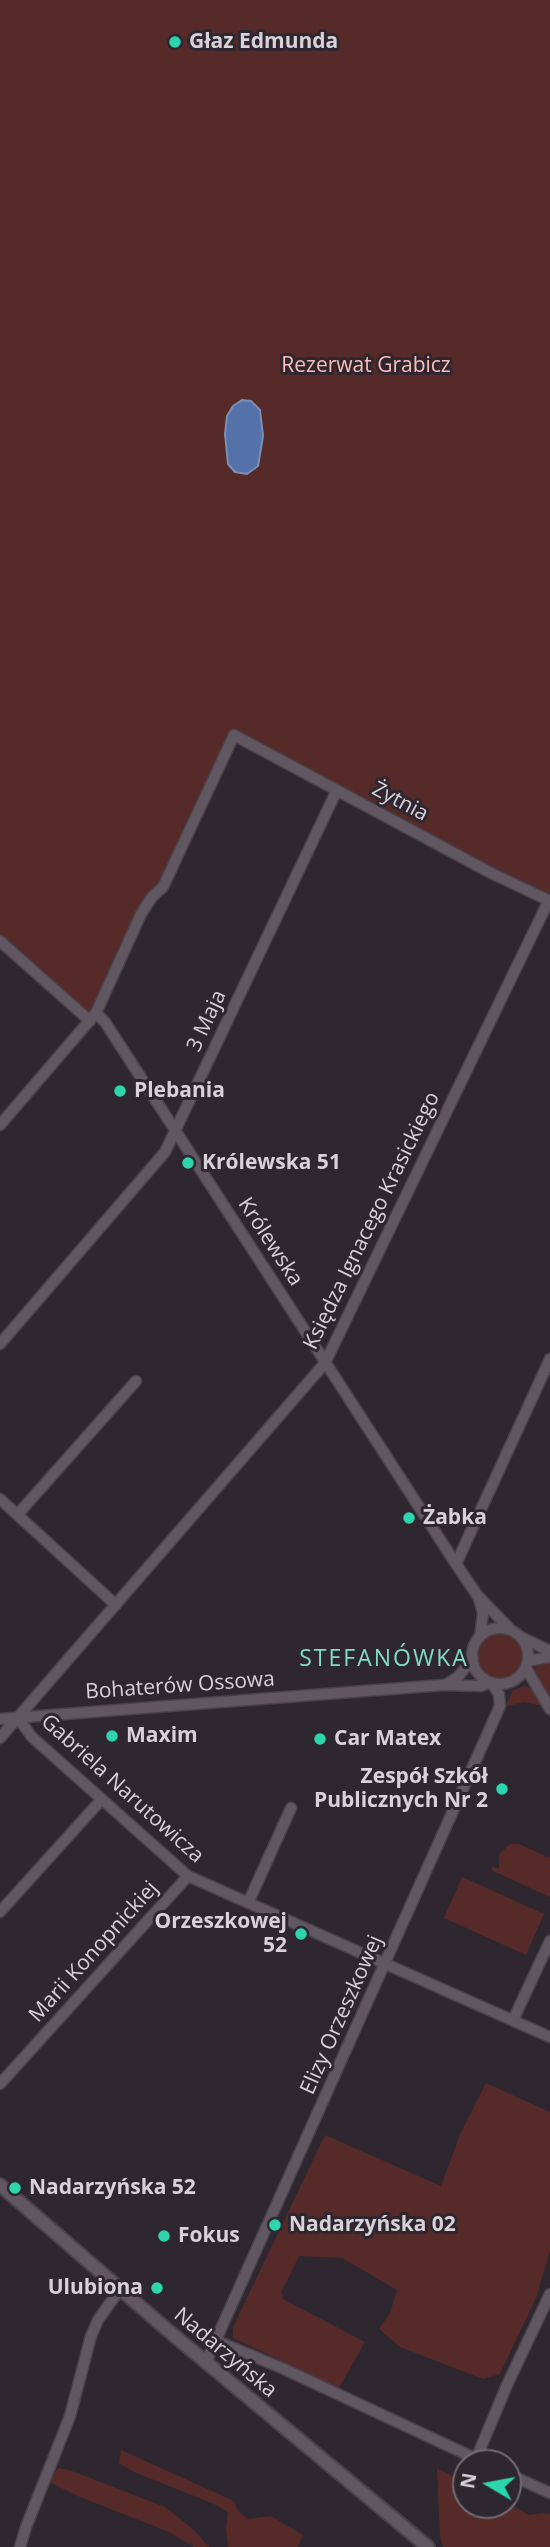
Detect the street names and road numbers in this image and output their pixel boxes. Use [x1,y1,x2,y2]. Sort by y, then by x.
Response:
street label: Żytnia [368,777,432,827]
street label: 3 Maja [182,986,232,1056]
street label: Księdza Ignacego Krasickiego [299,1088,445,1354]
street label: Królewska [232,1193,308,1291]
street label: Bohaterów Ossowa [84,1667,276,1705]
street label: Gabriela Narutowicza [36,1709,208,1869]
street label: Marii Konopnickiej [24,1876,164,2028]
street label: Elizy Orzeszkowej [296,1932,388,2098]
street label: Nadarzyńska [168,2303,282,2403]

